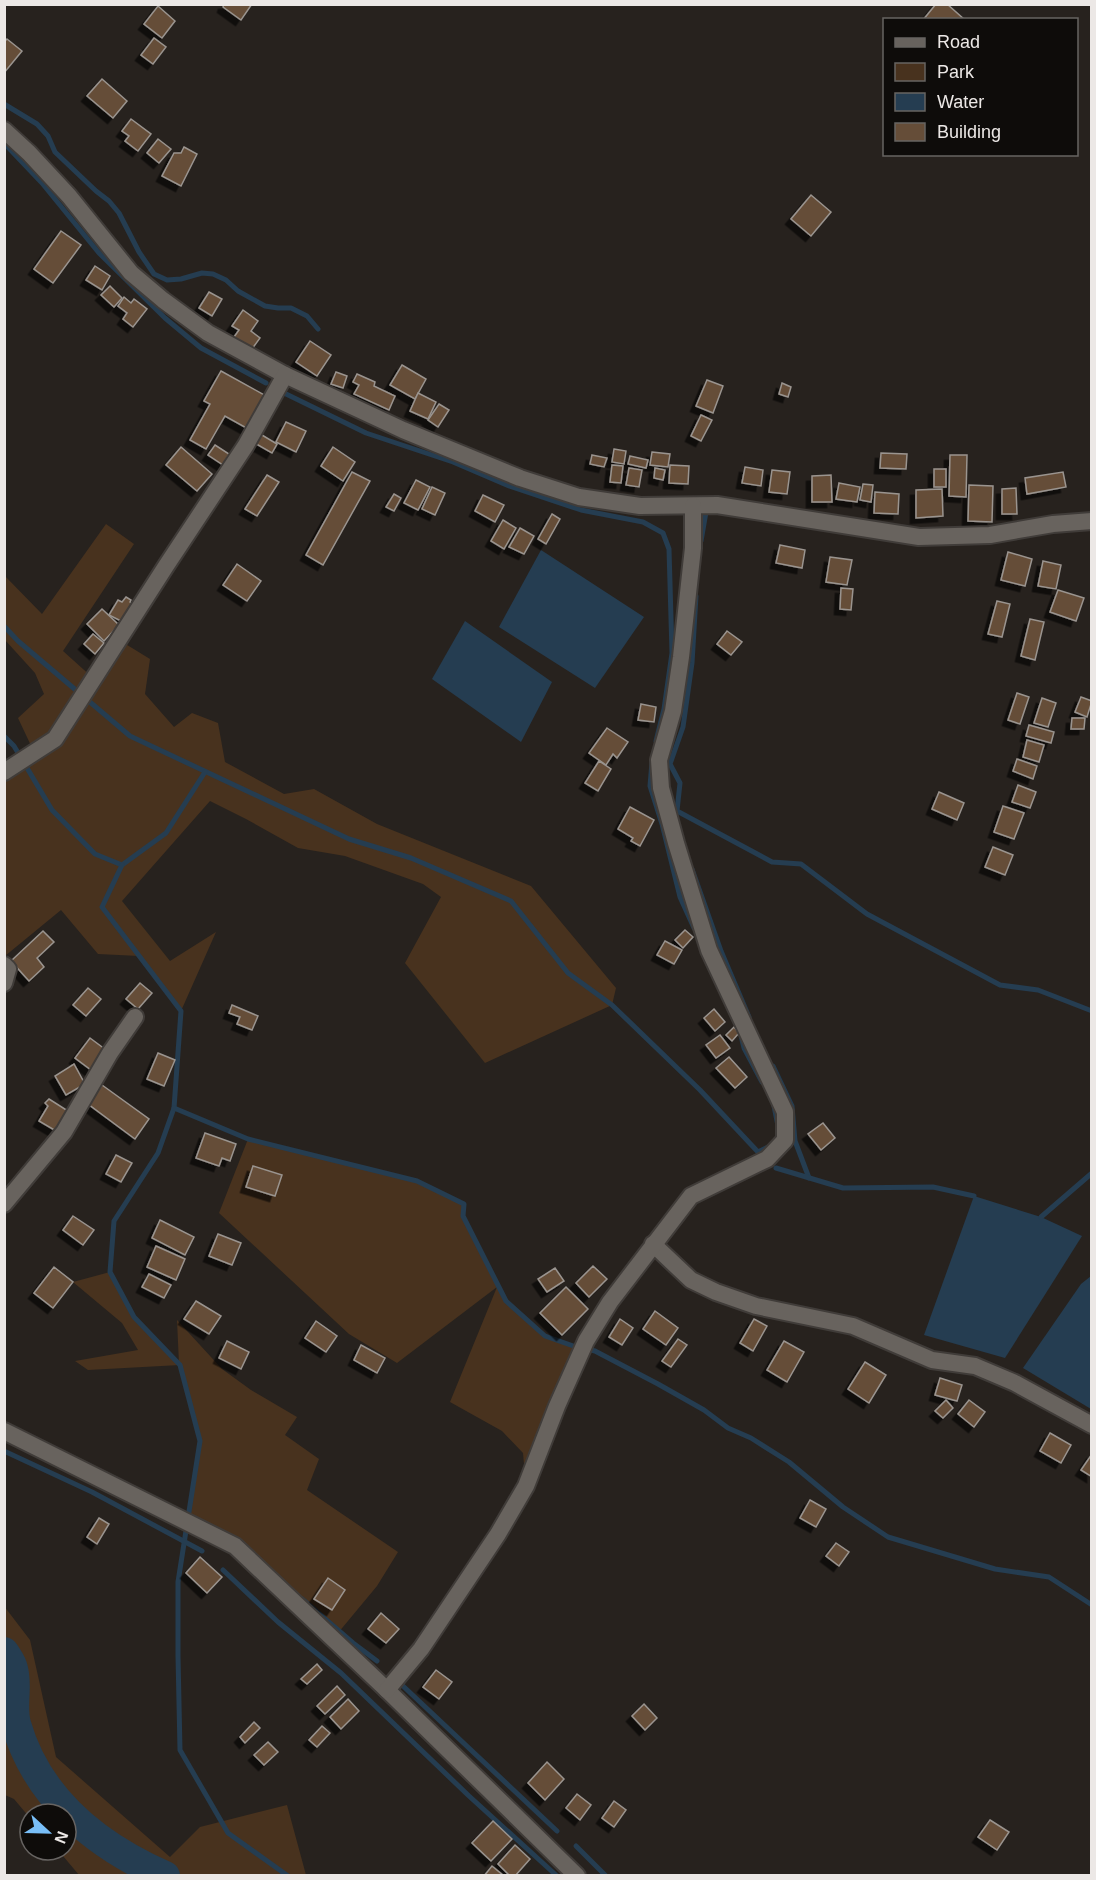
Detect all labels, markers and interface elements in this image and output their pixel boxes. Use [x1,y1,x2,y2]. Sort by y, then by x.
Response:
legend [883,18,1078,156]
text: Road [937,32,980,52]
text: Park [937,62,975,82]
text: Water [937,92,984,112]
text: Building [937,122,1001,142]
north arrow [18,1802,78,1862]
text: N [51,1829,71,1846]

